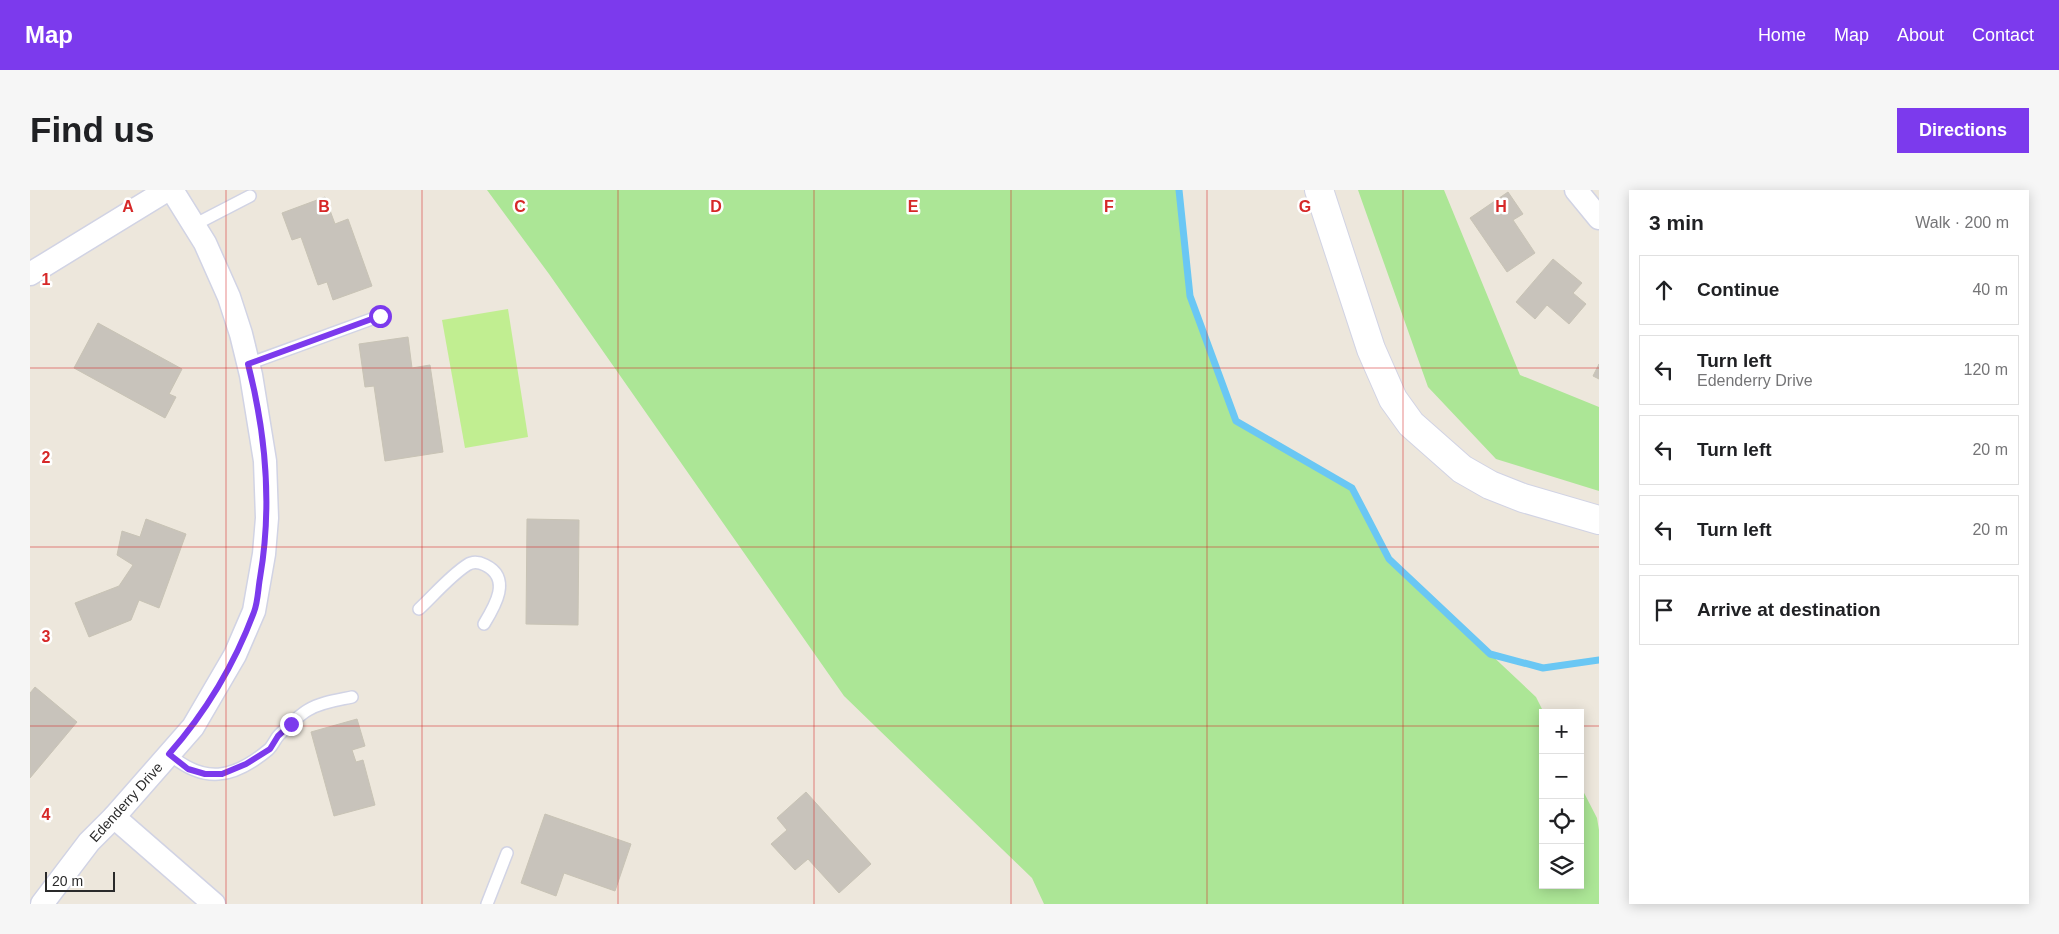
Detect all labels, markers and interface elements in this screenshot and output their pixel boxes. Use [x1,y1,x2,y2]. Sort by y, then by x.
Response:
text: Map [25,21,73,48]
text: Home [1758,25,1806,45]
text: Map [1834,25,1869,45]
text: About [1897,25,1944,45]
text: Contact [1972,25,2034,45]
button: Directions [1897,108,2029,153]
text: Find us [30,110,154,149]
text: A [122,198,134,215]
text: B [318,198,330,215]
text: C [514,198,526,215]
text: D [710,198,722,215]
text: E [908,198,919,215]
text: F [1104,198,1114,215]
text: G [1299,198,1311,215]
text: H [1495,198,1507,215]
text: 3 min [1649,211,1704,234]
text: Walk · 200 m [1915,214,2009,231]
text: 1 [42,271,51,288]
icon: ahead [1650,276,1678,304]
text: Continue [1697,279,1779,300]
text: 40 m [1972,281,2008,298]
route start [369,305,392,328]
text: Turn left [1697,350,1772,371]
icon: left [1650,356,1678,384]
text: 120 m [1964,361,2008,378]
text: Edenderry Drive [1697,372,1813,389]
icon: left [1650,436,1678,464]
text: Turn left [1697,439,1772,460]
text: 20 m [1972,441,2008,458]
text: 2 [42,449,51,466]
icon: left [1650,516,1678,544]
text: Turn left [1697,519,1772,540]
text: 20 m [1972,521,2008,538]
icon: arrive [1650,596,1678,624]
text: Arrive at destination [1697,599,1881,620]
text: 3 [42,628,51,645]
map controls [1539,709,1584,889]
button: + [1539,709,1584,754]
route end [280,713,303,736]
button: − [1539,754,1584,799]
street label: Edenderry Drive [86,759,166,845]
button: locate [1539,799,1584,844]
text: 4 [42,806,51,823]
button: layers [1539,844,1584,889]
scale bar [45,869,115,892]
text: 20 m [52,873,83,889]

